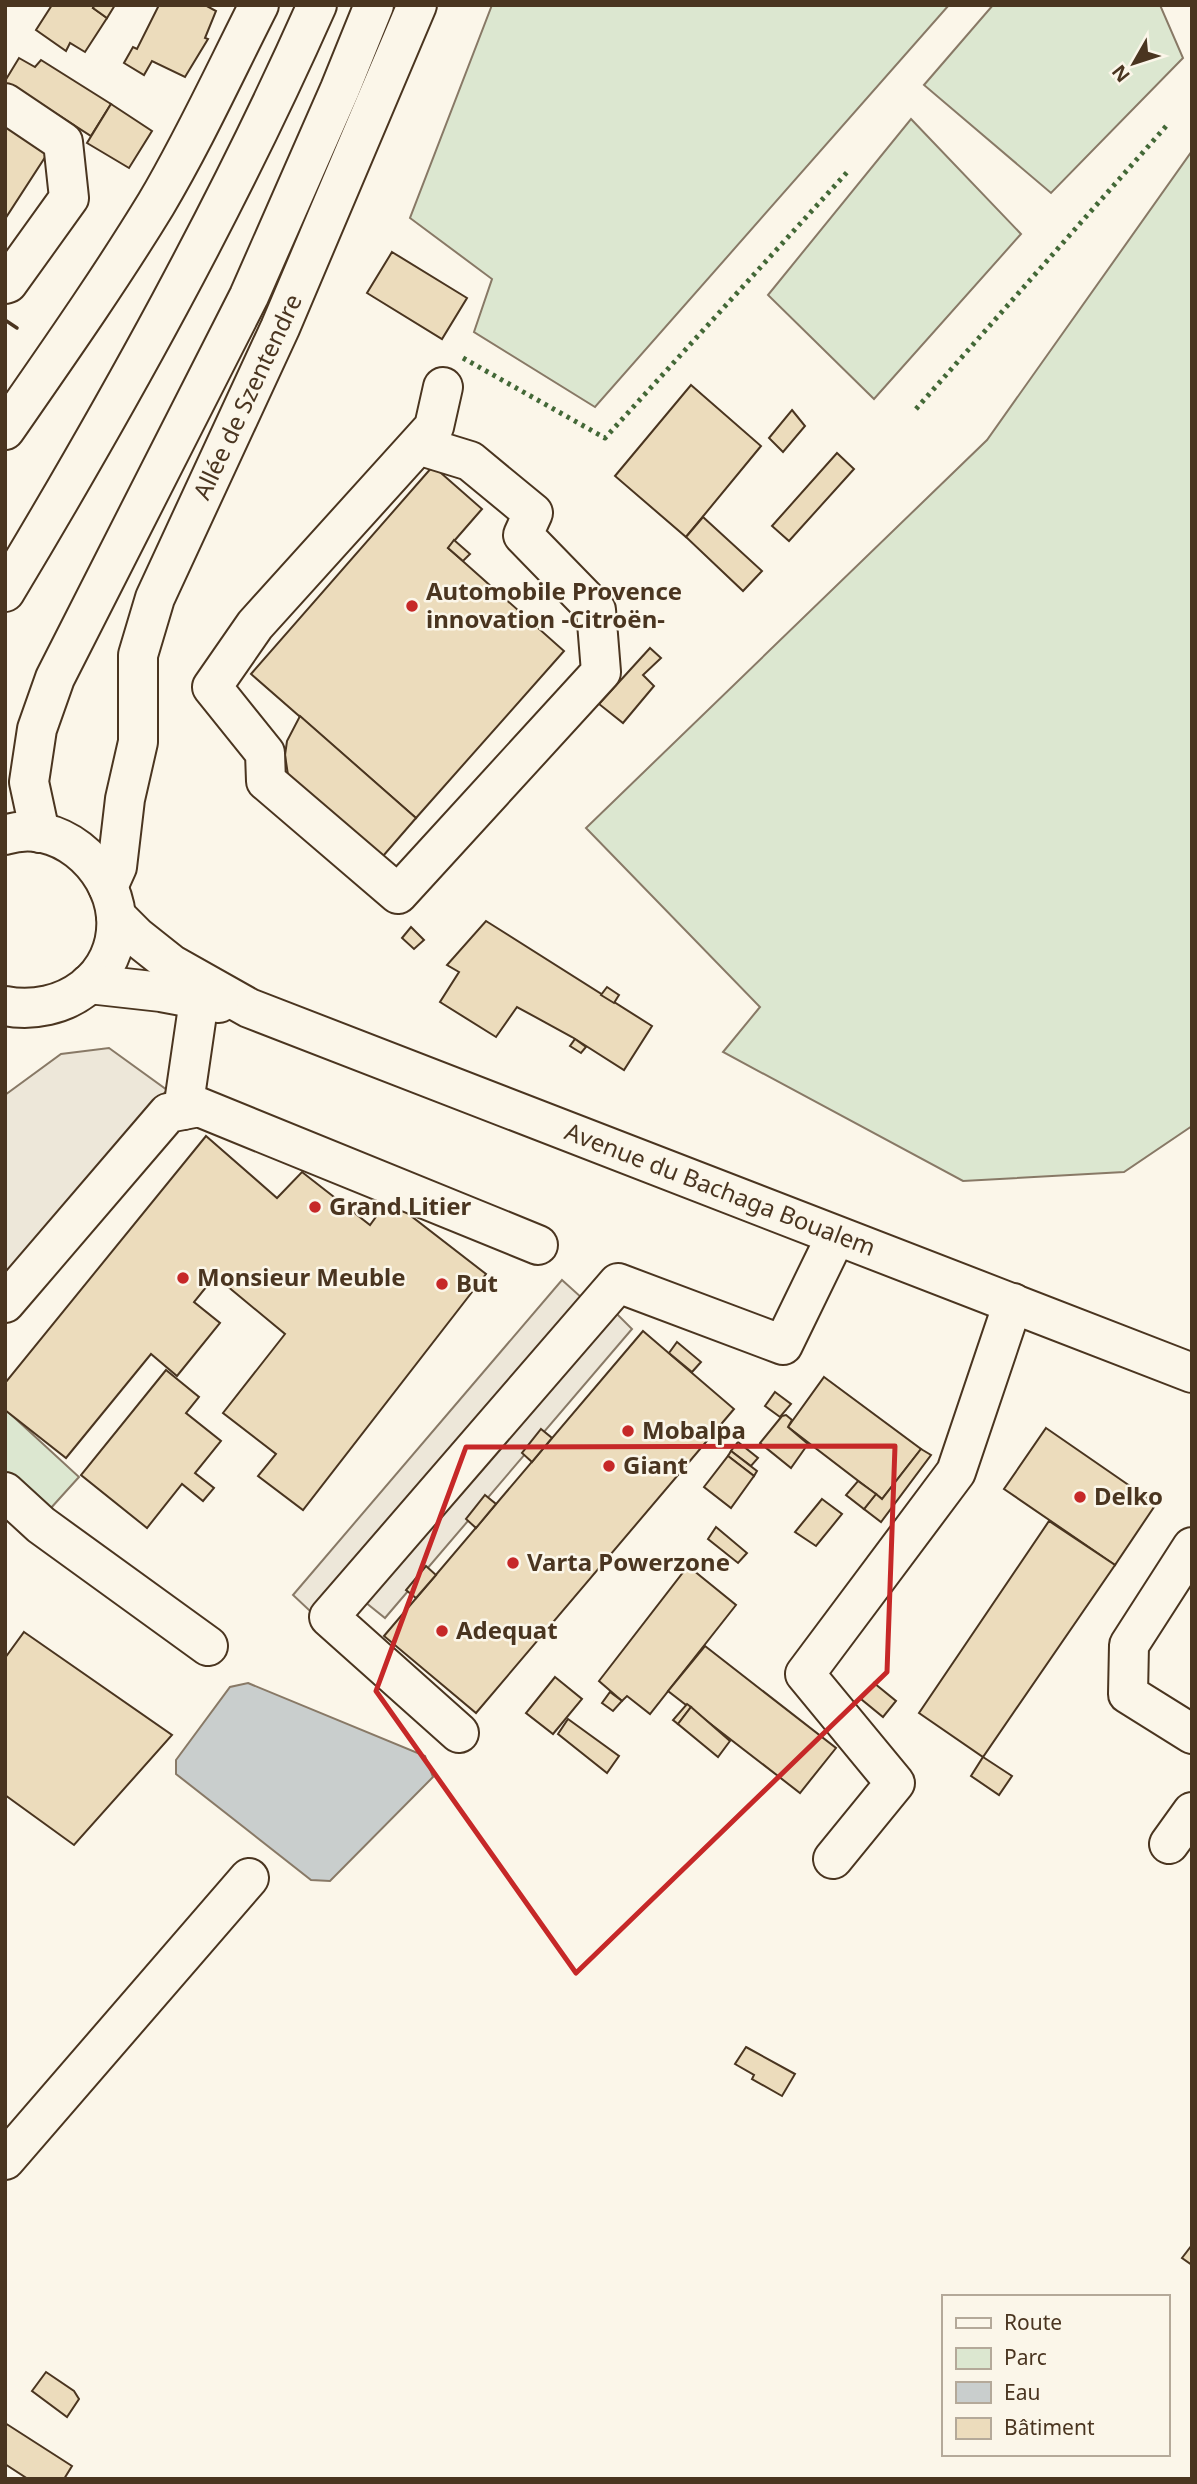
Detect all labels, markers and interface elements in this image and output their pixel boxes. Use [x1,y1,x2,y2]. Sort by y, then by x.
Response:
north arrow [1099,28,1169,98]
text: N [1106,60,1136,88]
street label: Allée de Szentendre [185,288,309,504]
place label: Automobile Provence innovation -Citroën- [426,574,682,635]
marker: Automobile Provence innovation -Citroën- [404,598,420,614]
street label: Avenue du Bachaga Boualem [560,1114,881,1263]
place label: Grand Litier [329,1189,472,1222]
marker: Grand Litier [307,1199,323,1215]
place label: Monsieur Meuble [197,1260,406,1293]
place label: But [456,1266,498,1299]
marker: Monsieur Meuble [175,1270,191,1286]
marker: But [434,1276,450,1292]
place label: Mobalpa [642,1413,746,1446]
marker: Mobalpa [620,1423,636,1439]
place label: Giant [623,1448,688,1481]
marker: Giant [601,1458,617,1474]
place label: Delko [1094,1479,1163,1512]
marker: Delko [1072,1489,1088,1505]
place label: Varta Powerzone [527,1545,730,1578]
marker: Varta Powerzone [505,1555,521,1571]
place label: Adequat [456,1613,558,1646]
marker: Adequat [434,1623,450,1639]
legend [942,2295,1169,2456]
text: Route [1004,2308,1062,2336]
text: Parc [1004,2343,1047,2371]
text: Eau [1004,2378,1040,2406]
text: Bâtiment [1004,2413,1095,2441]

